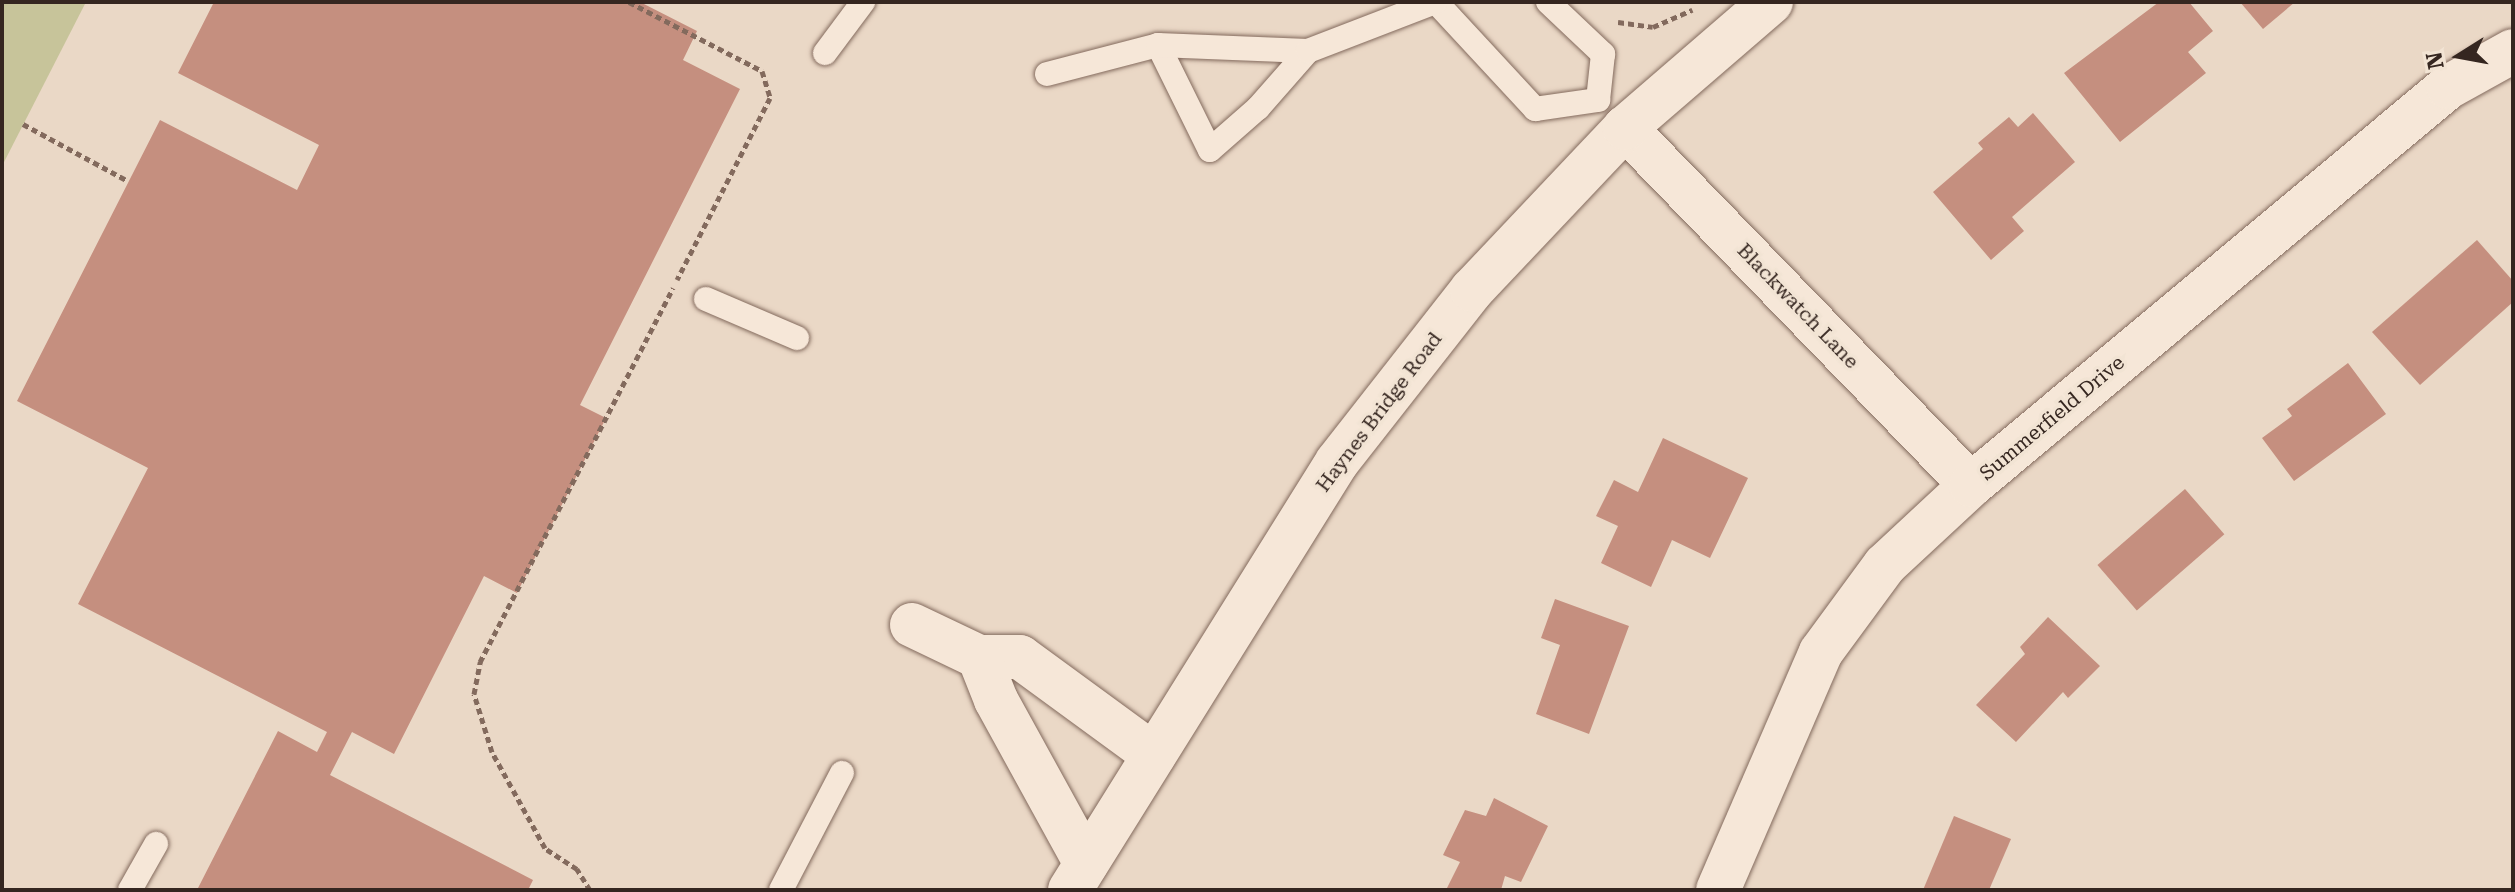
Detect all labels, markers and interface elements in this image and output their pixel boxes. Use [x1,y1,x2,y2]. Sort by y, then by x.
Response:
north arrow [2419,16,2499,96]
text: N [2421,50,2449,71]
street label: Blackwatch Lane [1732,239,1864,373]
street label: Haynes Bridge Road [1311,327,1447,497]
street label: Summerfield Drive [1975,351,2129,485]

